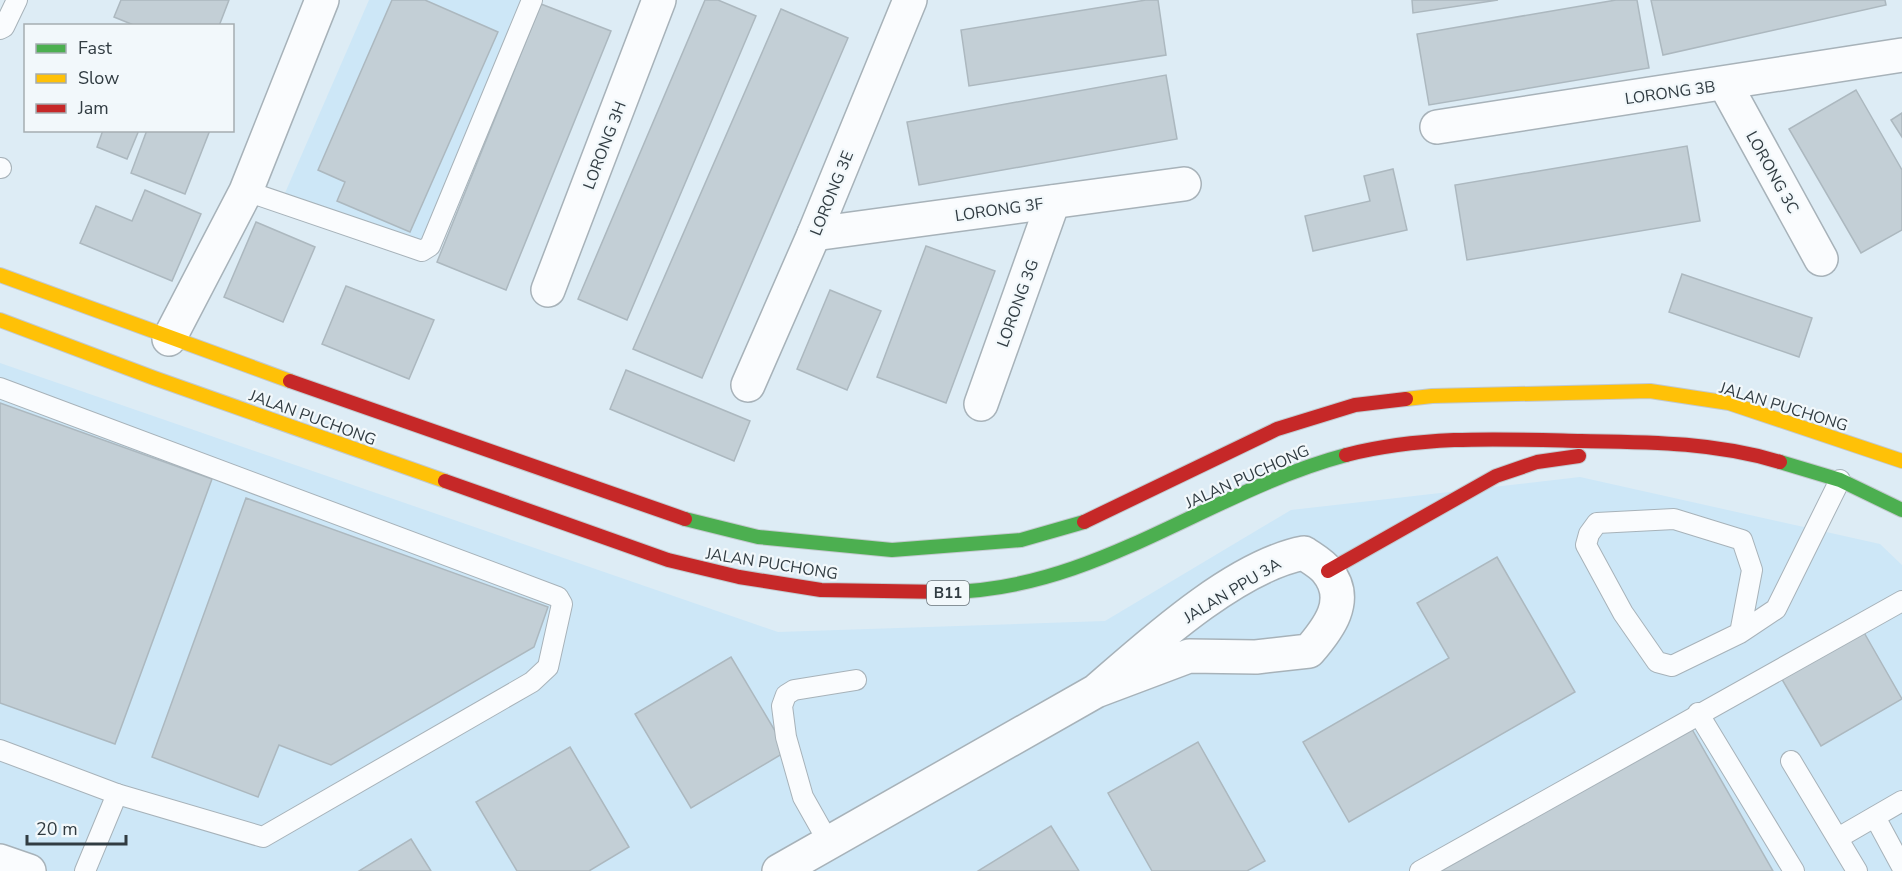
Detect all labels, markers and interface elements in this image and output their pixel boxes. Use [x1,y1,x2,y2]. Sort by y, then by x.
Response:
legend [24,24,234,132]
text: Fast [78,36,113,60]
text: Slow [78,66,119,90]
street label: LORONG 3B [1623,76,1717,110]
text: Jam [77,96,109,120]
street label: LORONG 3H [578,98,632,193]
street label: LORONG 3C [1740,127,1804,218]
street label: LORONG 3E [805,148,859,239]
street label: LORONG 3F [953,193,1045,227]
street label: LORONG 3G [992,256,1044,350]
street label: JALAN PUCHONG [1716,377,1851,437]
street label: JALAN PUCHONG [245,384,379,451]
street label: JALAN PUCHONG [1181,440,1313,514]
street label: JALAN PUCHONG [703,543,839,585]
street label: JALAN PPU 3A [1179,553,1286,629]
road number: B11 [927,581,969,605]
scale bar [27,808,126,846]
text: 20 m [36,817,78,841]

